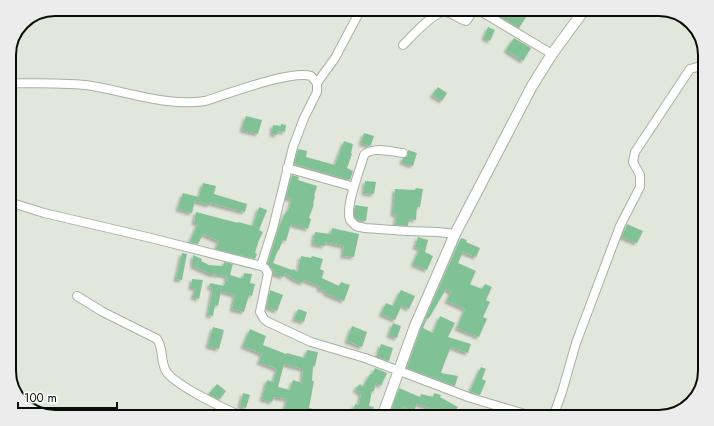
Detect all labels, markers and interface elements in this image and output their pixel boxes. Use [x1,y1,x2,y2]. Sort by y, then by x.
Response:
scale bar [18,384,117,410]
text: 100 m [24,389,57,407]

